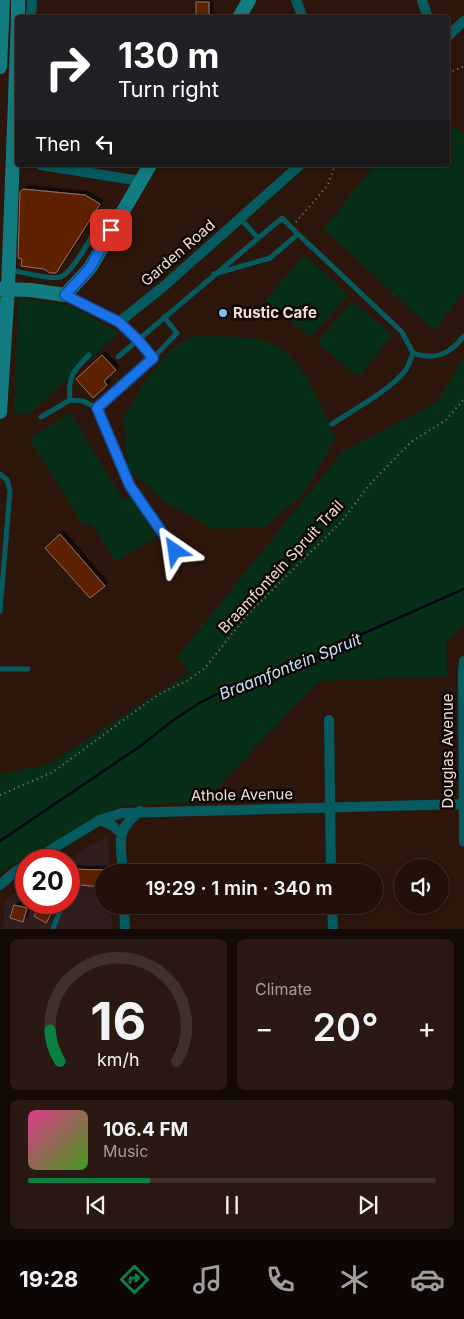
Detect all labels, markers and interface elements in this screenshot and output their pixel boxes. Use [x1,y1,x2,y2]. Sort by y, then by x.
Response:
text: 130 m [118,34,220,76]
icon: right [35,35,100,100]
text: Turn right [118,76,219,102]
icon: left [91,130,119,158]
text: Then [35,133,81,156]
pin [90,209,132,251]
street label: Garden Road [137,215,219,290]
icon: arrive [97,216,125,244]
place label: Rustic Cafe [233,303,317,322]
marker: Rustic Cafe [217,307,229,319]
street label: Braamfontein Spruit Trail [214,496,347,637]
position arrow [148,524,200,576]
water label: Braamfontein Spruit [216,628,365,704]
street label: Douglas Avenue [438,694,457,808]
street label: Athole Avenue [191,784,293,805]
speed limit sign: 20 [15,849,80,914]
map controls [394,859,449,914]
button: sound [394,859,449,914]
text: 19:29 · 1 min · 340 m [145,877,333,900]
text: Climate [255,979,312,999]
text: 16 [90,990,147,1053]
text: 20° [312,1004,379,1050]
text: − [255,1011,274,1045]
text: + [417,1011,436,1045]
text: km/h [97,1049,140,1070]
text: 106.4 FM [103,1118,188,1141]
text: Music [103,1141,148,1161]
icon: previous [82,1191,110,1219]
icon: pause [218,1191,246,1219]
icon: next [354,1191,382,1219]
icon: directions [117,1262,152,1297]
icon: music [190,1262,225,1297]
icon: phone [263,1262,298,1297]
icon: climate [337,1262,372,1297]
icon: car [410,1262,445,1297]
text: 19:28 [19,1266,78,1292]

